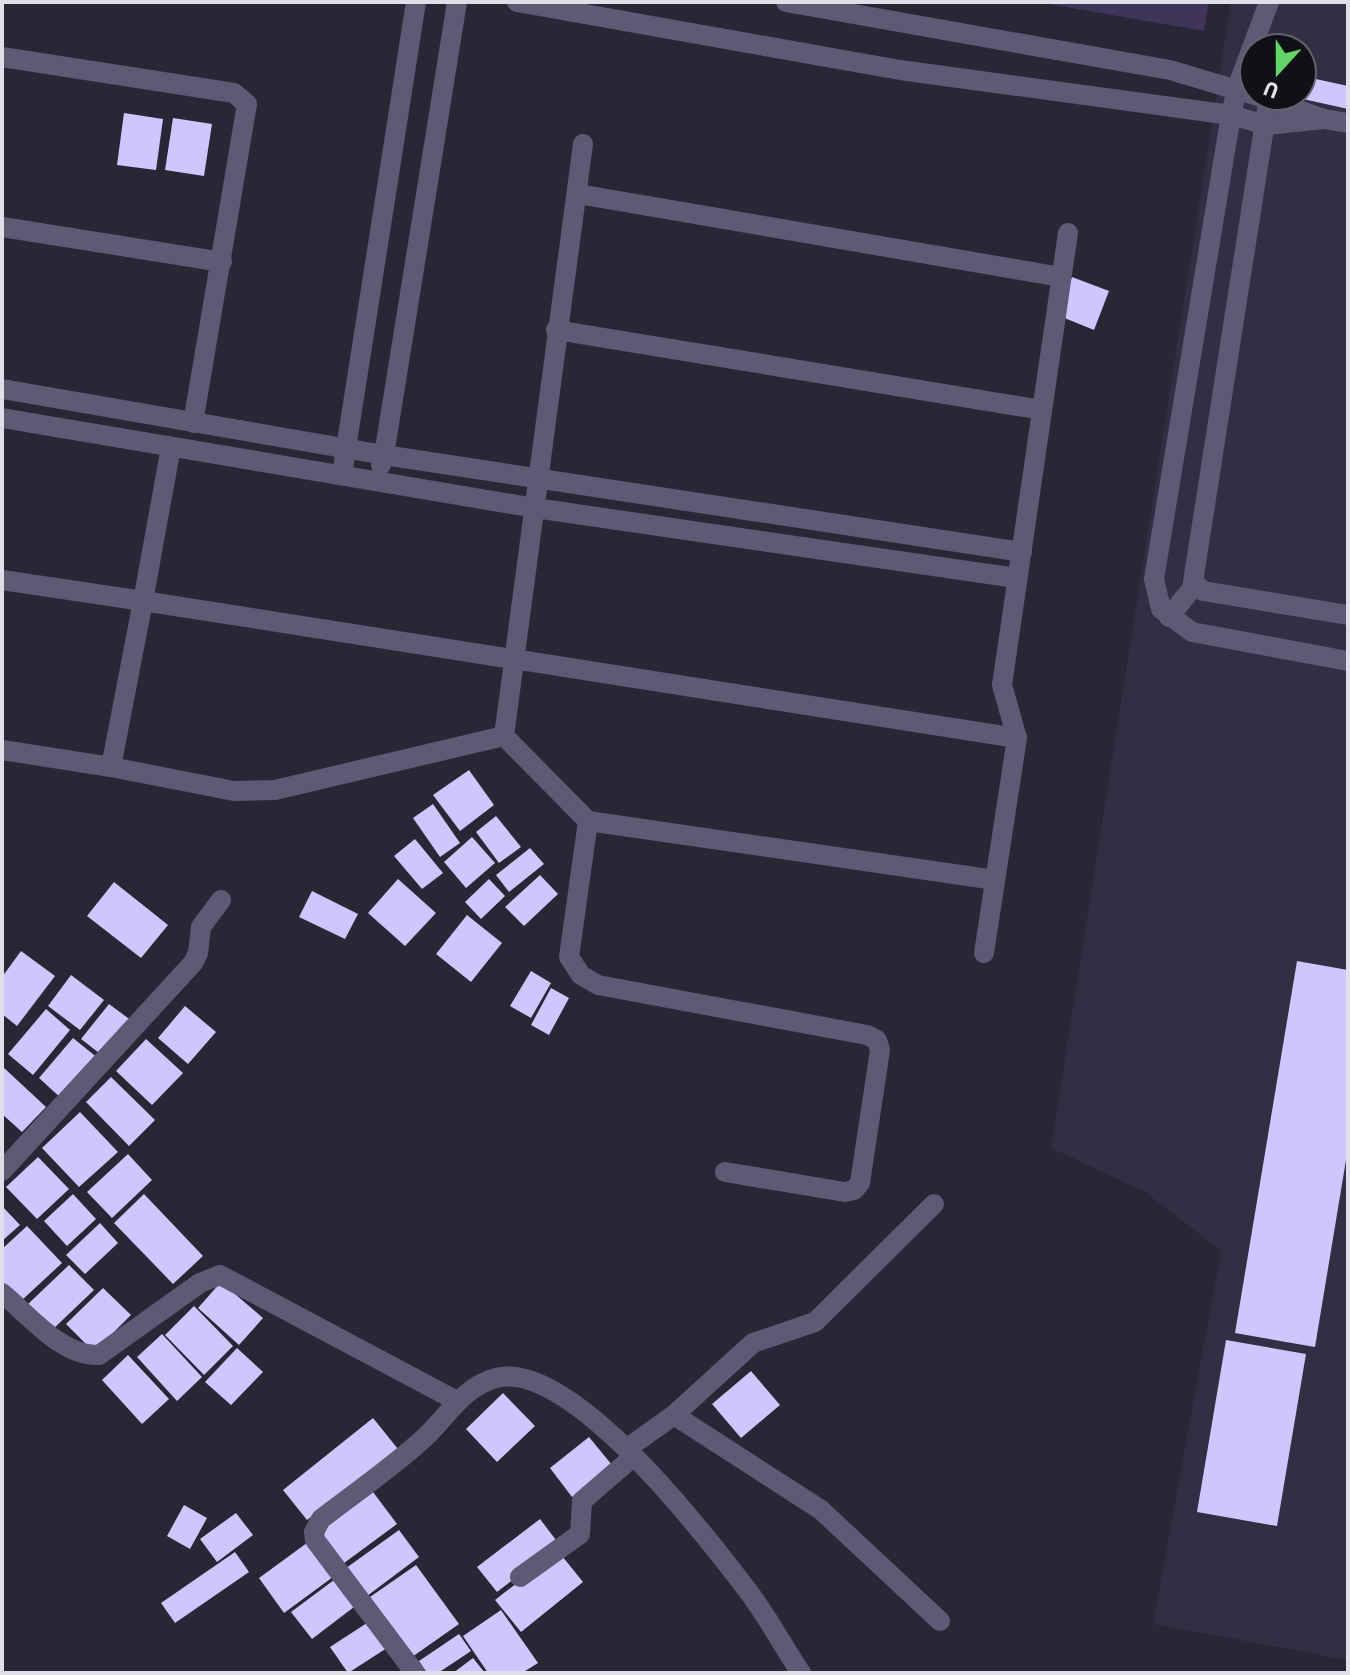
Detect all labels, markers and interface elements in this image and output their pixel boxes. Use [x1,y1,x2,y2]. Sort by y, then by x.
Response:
north arrow [1238,32,1318,112]
text: U [1259,72,1284,107]

